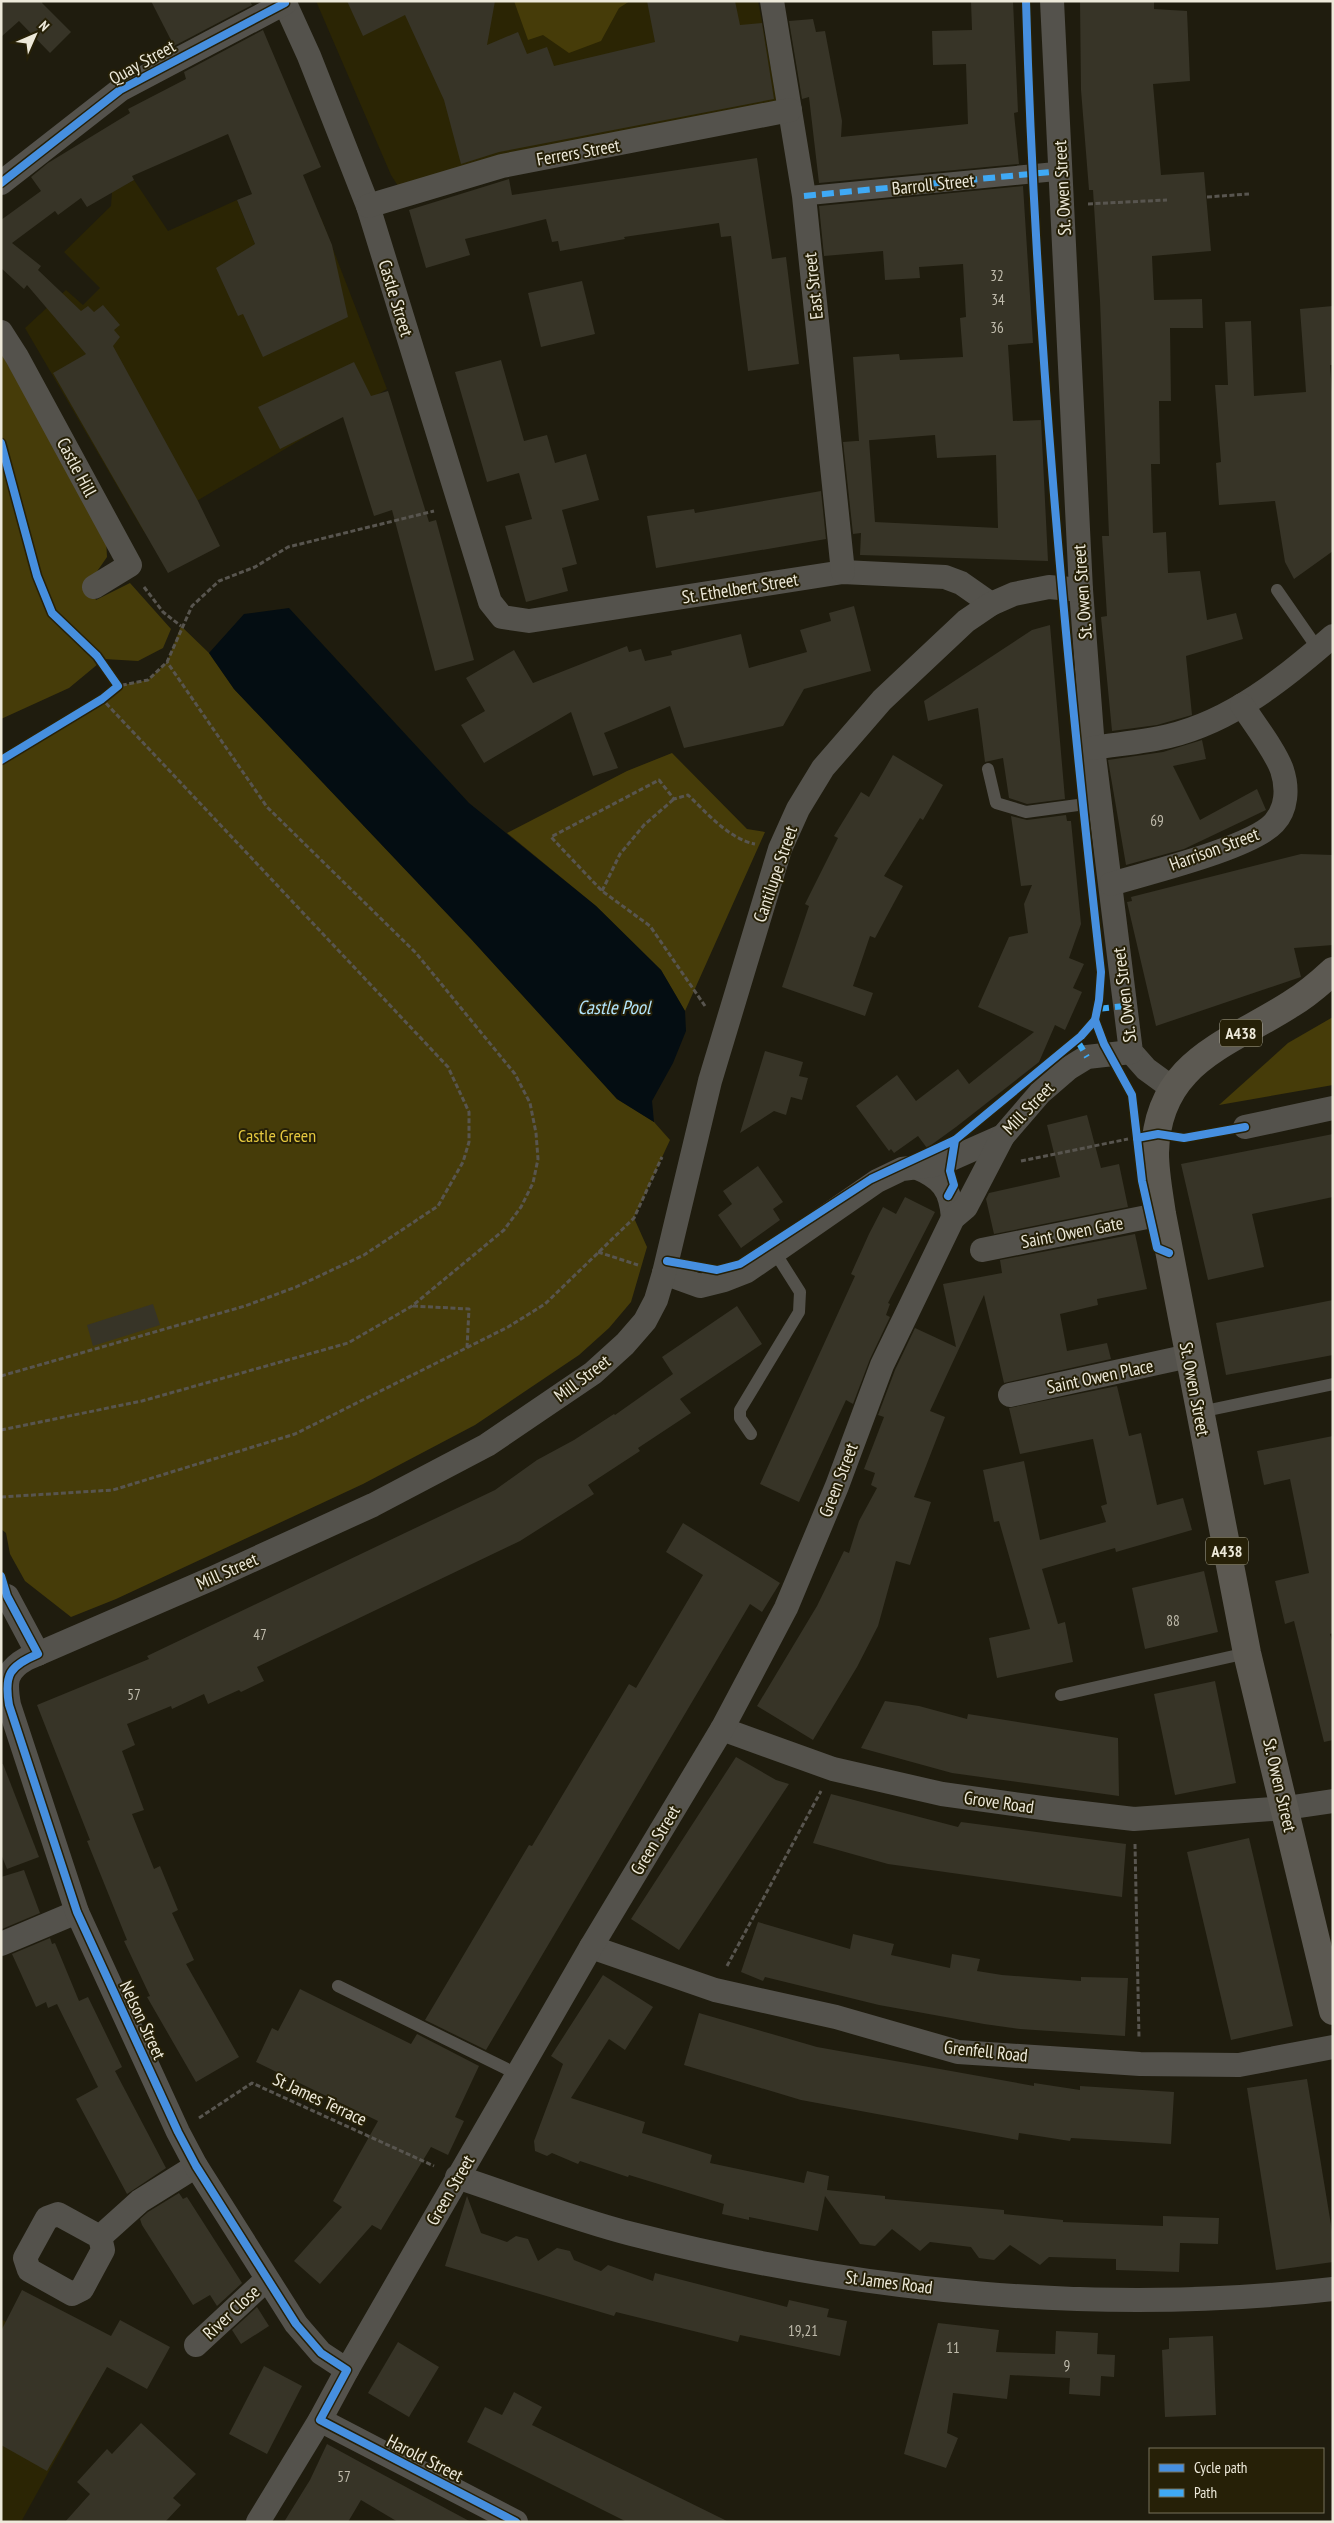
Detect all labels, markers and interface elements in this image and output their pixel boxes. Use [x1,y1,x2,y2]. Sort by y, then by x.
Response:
north arrow [10,10,60,60]
text: N [35,17,53,35]
street label: Quay Street [105,34,179,90]
street label: Ferrers Street [535,133,622,171]
street label: St. Owen Street [1048,140,1076,236]
street label: Barroll Street [891,168,975,200]
street label: East Street [798,251,828,321]
street label: Castle Street [373,257,419,339]
house number: 32 [990,266,1004,285]
house number: 34 [991,290,1005,309]
house number: 36 [990,318,1004,337]
street label: Castle Hill [52,434,102,501]
street label: St. Owen Street [1067,544,1097,640]
street label: St. Ethelbert Street [680,567,800,609]
house number: 69 [1150,811,1164,830]
street label: Harrison Street [1166,822,1262,876]
street label: Cantilupe Street [748,823,802,925]
street label: St. Owen Street [1107,946,1141,1044]
water label: Castle Pool [578,995,652,1019]
road number: A438 [1220,1020,1262,1046]
street label: Mill Street [997,1077,1059,1139]
park label: Castle Green [238,1124,316,1147]
street label: Saint Owen Gate [1019,1211,1125,1253]
street label: St. Owen Street [1175,1340,1215,1438]
street label: Mill Street [549,1349,615,1407]
street label: Saint Owen Place [1045,1354,1155,1398]
street label: Green Street [813,1440,863,1520]
road number: A438 [1206,1538,1248,1564]
street label: Mill Street [193,1547,261,1595]
house number: 88 [1166,1611,1180,1630]
house number: 47 [253,1625,267,1644]
house number: 57 [127,1685,141,1704]
street label: St. Owen Street [1258,1736,1302,1834]
street label: Grove Road [963,1786,1035,1818]
street label: Green Street [625,1801,685,1879]
street label: Nelson Street [115,1977,171,2063]
street label: Grenfell Road [943,2035,1029,2067]
street label: St James Terrace [269,2067,371,2131]
street label: Green Street [421,2151,479,2229]
street label: St James Road [844,2265,934,2299]
street label: River Close [198,2280,264,2344]
house number: 19,21 [788,2321,818,2340]
house number: 11 [946,2338,960,2357]
house number: 9 [1064,2356,1070,2375]
street label: Harold Street [383,2429,467,2487]
legend [1149,2448,1324,2513]
text: Cycle path [1194,2458,1247,2477]
house number: 57 [337,2467,351,2486]
text: Path [1194,2483,1217,2502]

